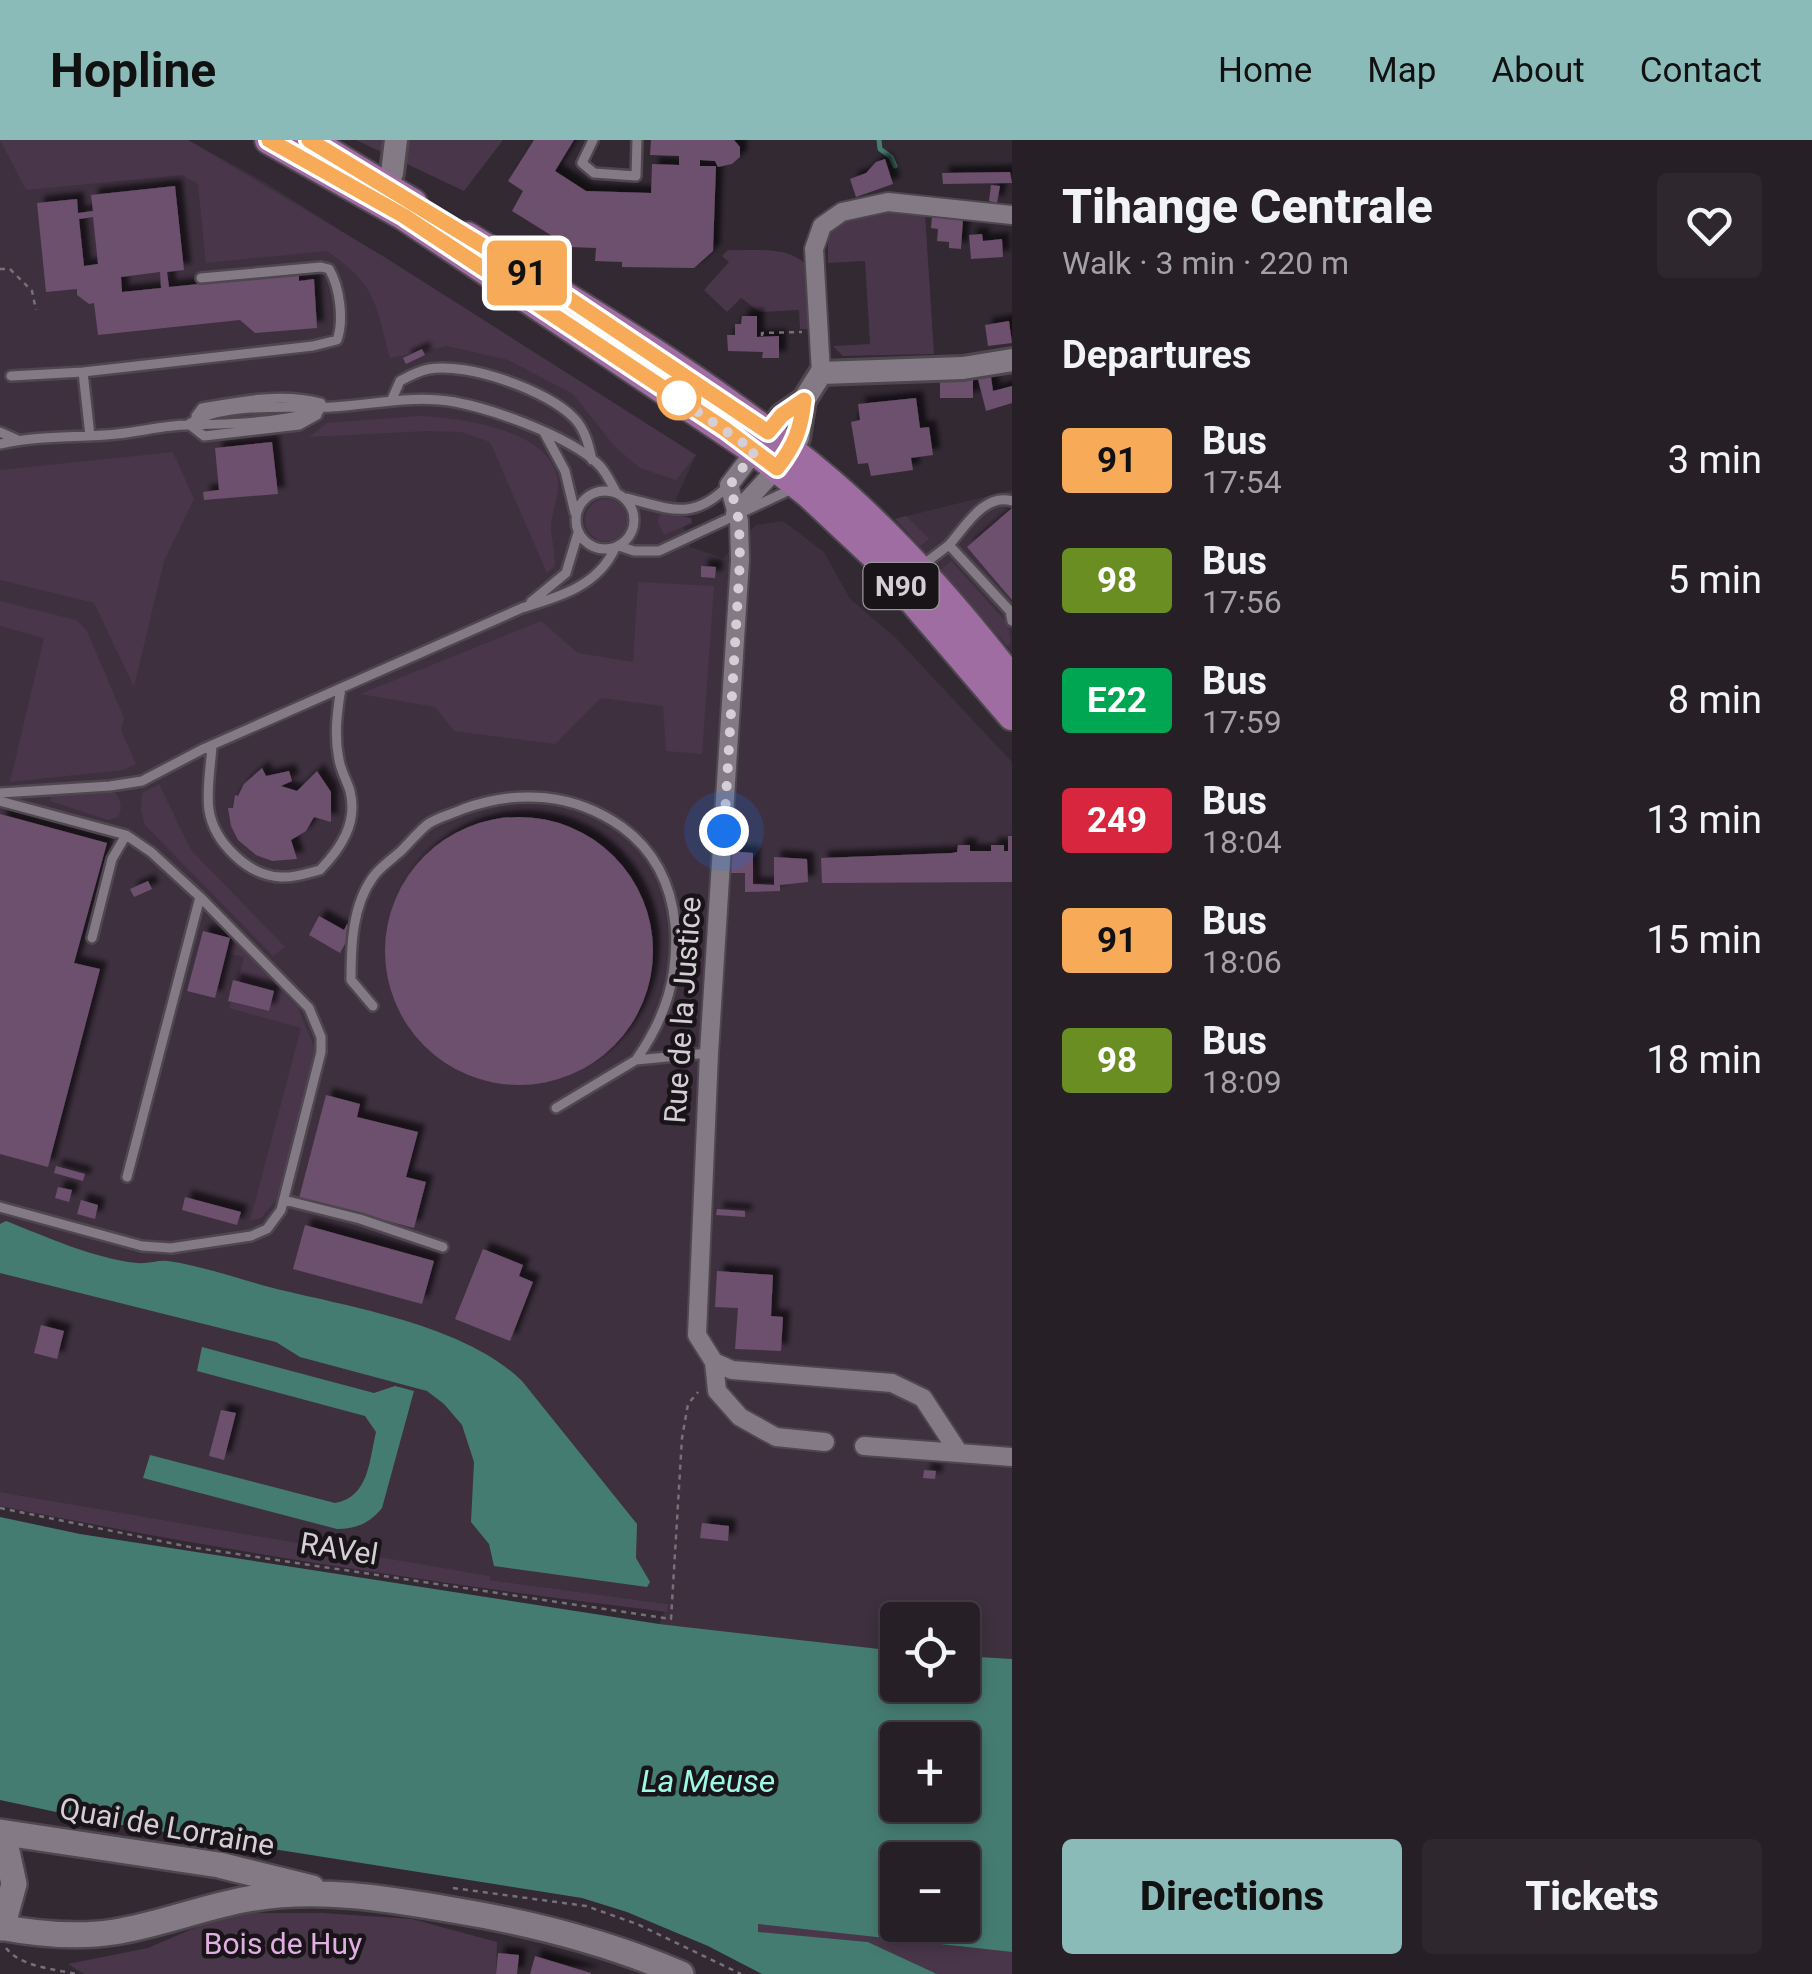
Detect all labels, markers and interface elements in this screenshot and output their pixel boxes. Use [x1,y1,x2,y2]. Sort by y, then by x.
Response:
text: Hopline [50,42,216,99]
text: Home [1218,50,1312,91]
text: Map [1367,50,1436,91]
text: About [1491,50,1585,91]
text: Contact [1640,50,1762,91]
button: heart [1657,173,1762,278]
text: Tihange Centrale [1062,178,1433,235]
line badge: 91 [482,240,572,306]
text: Walk · 3 min · 220 m [1062,244,1349,282]
text: 91 [507,253,547,294]
text: Departures [1062,333,1252,377]
unlabelled marker [658,377,700,419]
text: Bus [1202,419,1267,463]
text: 3 min [1668,438,1762,482]
text: 91 [1097,440,1137,481]
text: 17:54 [1202,463,1282,501]
text: Bus [1202,539,1267,583]
text: 5 min [1668,558,1762,602]
text: 98 [1097,560,1137,601]
road number: N90 [864,563,938,609]
text: 17:56 [1202,583,1282,621]
text: Bus [1202,659,1267,703]
text: 8 min [1668,678,1762,722]
text: E22 [1087,680,1147,721]
text: 17:59 [1202,703,1282,741]
text: Bus [1202,779,1267,823]
text: 13 min [1646,798,1762,842]
text: 249 [1087,800,1147,841]
your location [699,806,749,856]
text: 18:04 [1202,823,1282,861]
street label: Rue de la Justice [657,896,708,1124]
text: Bus [1202,899,1267,943]
text: 15 min [1646,918,1762,962]
text: 91 [1097,920,1137,961]
text: 18:06 [1202,943,1282,981]
text: Bus [1202,1019,1267,1063]
text: 18 min [1646,1038,1762,1082]
text: 98 [1097,1040,1137,1081]
text: 18:09 [1202,1063,1282,1101]
street label: RAVel [298,1525,381,1572]
map controls [880,1602,980,1942]
button: locate [880,1602,980,1702]
button: + [880,1722,980,1822]
water label: La Meuse [641,1762,775,1800]
street label: Quai de Lorraine [57,1790,277,1863]
button: Directions [1062,1839,1402,1954]
button: Tickets [1422,1839,1762,1954]
button: − [880,1842,980,1942]
park label: Bois de Huy [204,1926,362,1961]

